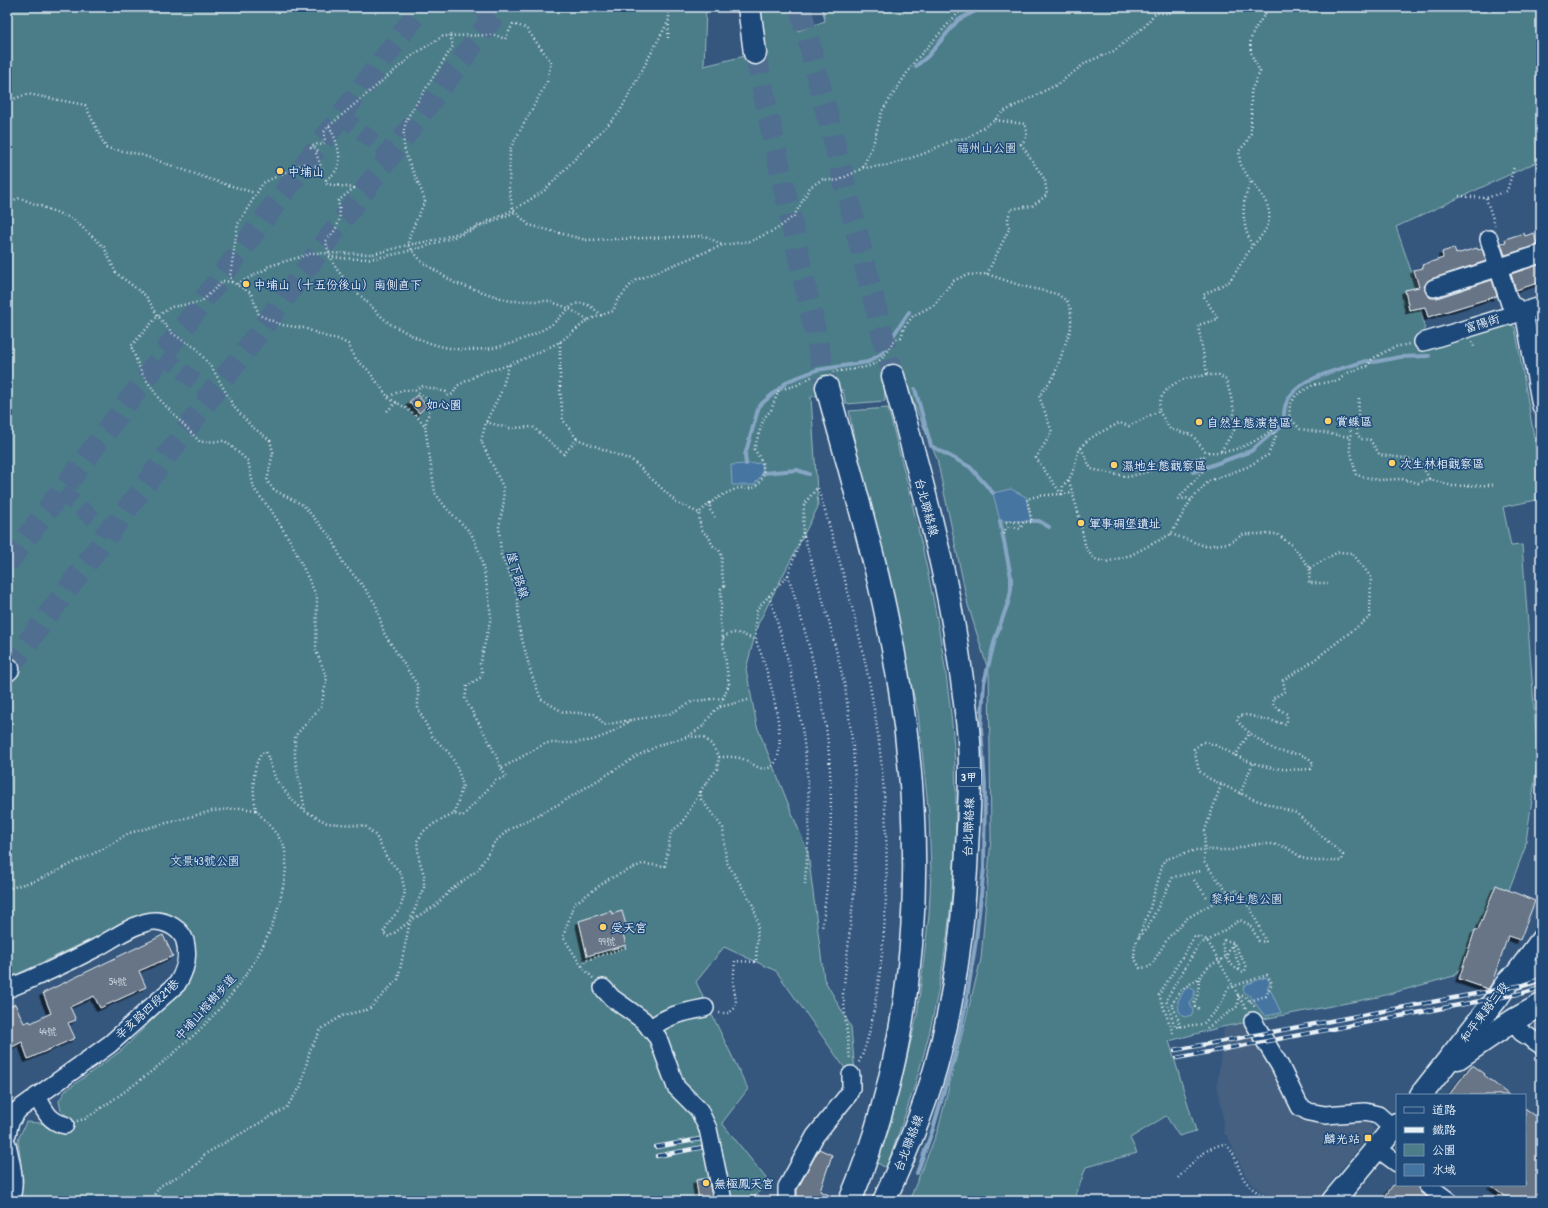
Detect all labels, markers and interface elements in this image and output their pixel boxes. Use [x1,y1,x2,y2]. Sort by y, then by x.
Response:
park label: 福州山公園 [957,139,1017,156]
place label: 中埔山 [288,163,324,180]
marker: 中埔山 [275,166,285,176]
place label: 中埔山（十五份後山）南側直下 [254,276,422,293]
marker: 中埔山（十五份後山）南側直下 [241,279,251,289]
street label: 富陽街 [1462,309,1502,337]
place label: 如心園 [426,396,462,413]
marker: 如心園 [413,399,423,409]
place label: 賞蝶區 [1336,413,1372,430]
place label: 自然生態演替區 [1207,414,1291,431]
marker: 賞蝶區 [1323,416,1333,426]
marker: 自然生態演替區 [1194,417,1204,427]
place label: 次生林相觀察區 [1400,455,1484,472]
place label: 濕地生態觀察區 [1122,457,1206,474]
marker: 次生林相觀察區 [1387,458,1397,468]
marker: 濕地生態觀察區 [1109,460,1119,470]
street label: 台北聯絡線 [911,476,943,538]
place label: 軍事碉堡遺址 [1089,515,1161,532]
marker: 軍事碉堡遺址 [1076,518,1086,528]
street label: 崖下路線 [503,550,533,600]
road number: 3甲 [957,768,981,786]
street label: 台北聯絡線 [958,797,978,857]
park label: 文景43號公園 [170,852,240,869]
park label: 黎和生態公園 [1211,890,1283,907]
place label: 受天宮 [611,919,647,936]
marker: 受天宮 [598,922,608,932]
house number: 99號 [598,935,616,948]
street label: 中埔山榕樹步道 [171,970,239,1044]
house number: 54號 [109,975,127,988]
street label: 辛亥路四段21巷 [111,975,183,1043]
street label: 和平東路三段 [1456,978,1512,1046]
house number: 44號 [39,1025,57,1038]
legend [1396,1094,1526,1186]
text: 道路 [1432,1101,1456,1118]
street label: 台北聯絡線 [889,1112,927,1174]
text: 鐵路 [1432,1121,1456,1138]
place label: 麟光站 [1324,1130,1360,1147]
marker: 麟光站 [1363,1133,1373,1143]
text: 公園 [1432,1141,1456,1158]
text: 水域 [1432,1161,1456,1178]
place label: 無極鳳天宮 [714,1175,774,1192]
marker: 無極鳳天宮 [701,1178,711,1188]

